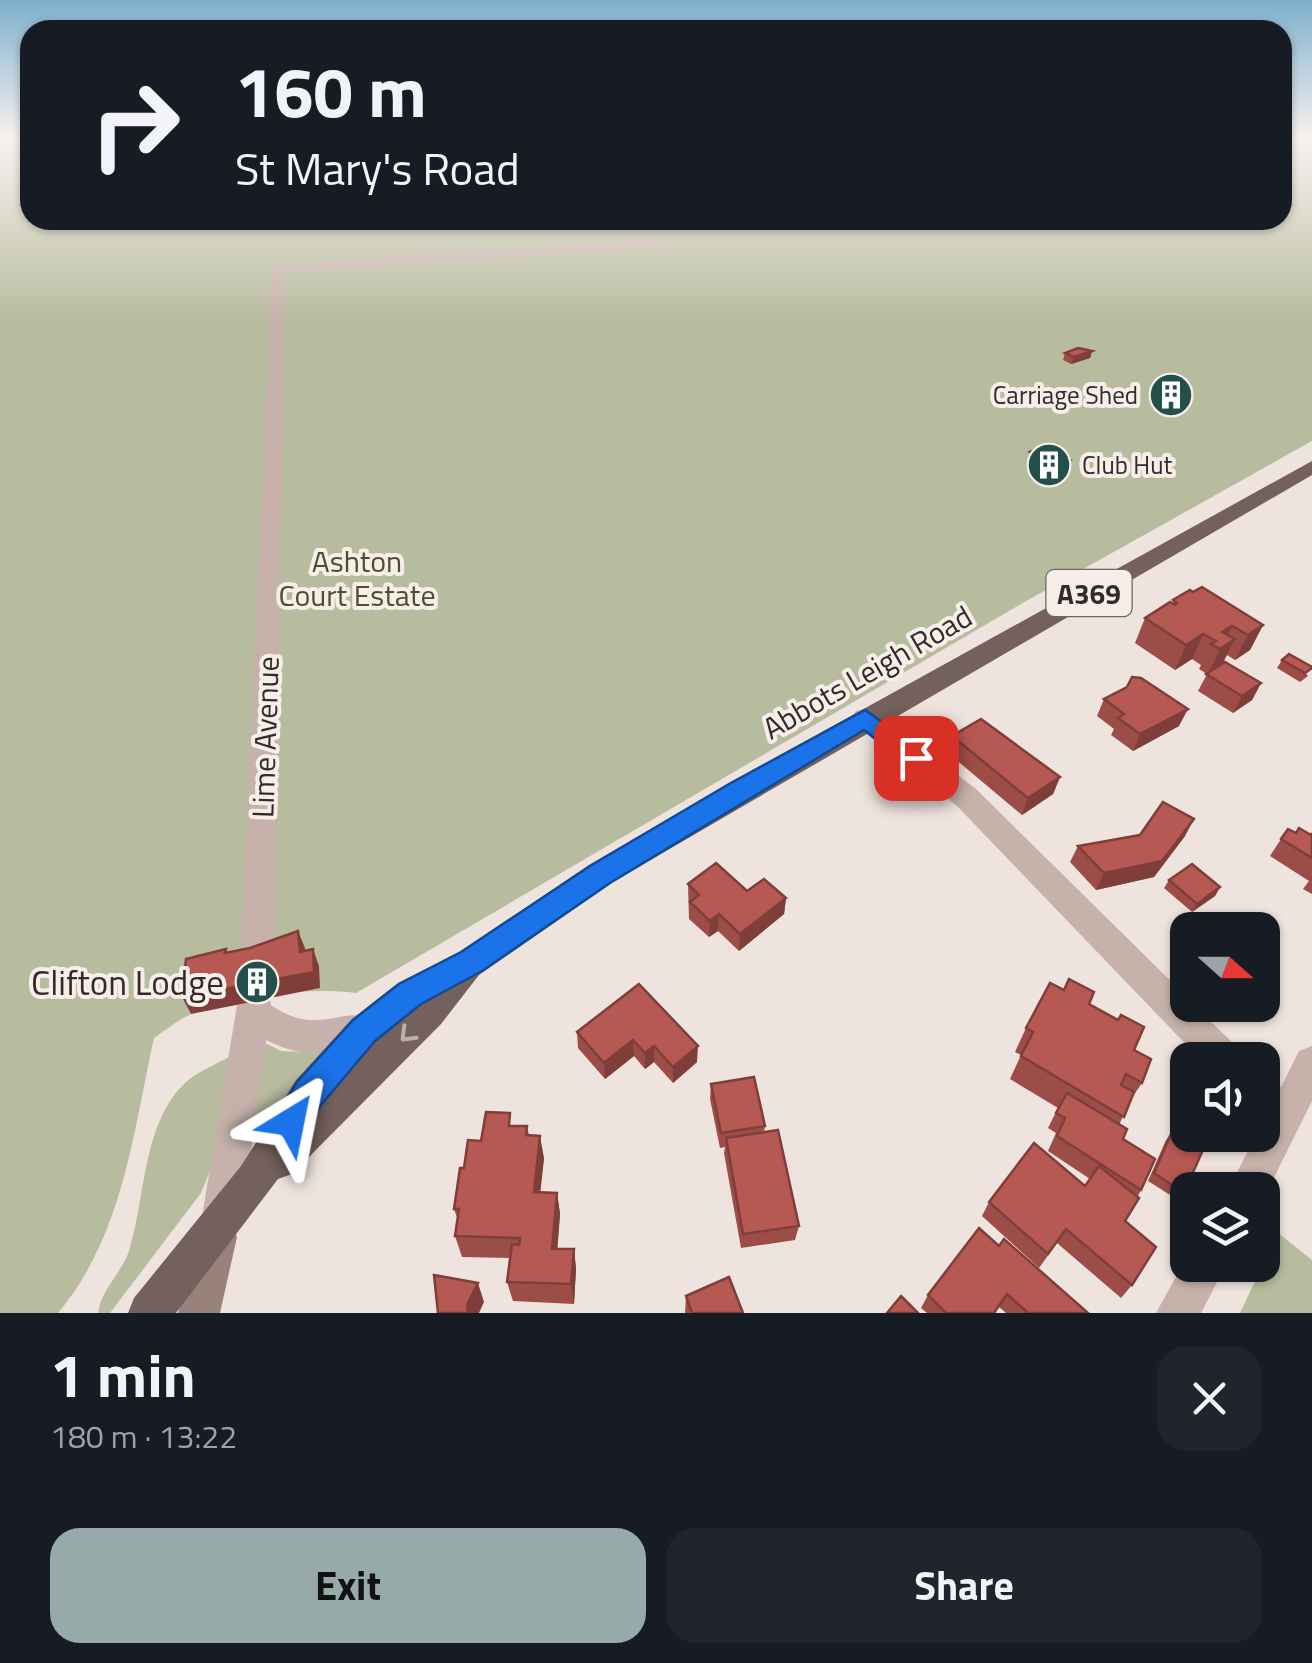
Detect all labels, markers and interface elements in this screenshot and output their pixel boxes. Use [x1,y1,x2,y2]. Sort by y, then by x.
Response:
text: 160 m [235,38,427,144]
icon: right [70,60,200,190]
text: St Mary's Road [235,134,520,202]
building icon: Carriage Shed [1148,372,1194,418]
place label: Carriage Shed [993,376,1138,414]
building icon: Club Hut [1026,442,1072,488]
place label: Club Hut [1082,446,1172,484]
park label: Ashton Court Estate [278,538,436,618]
road number: A369 [1046,570,1132,616]
street label: Abbots Leigh Road [754,593,980,751]
street label: Lime Avenue [239,655,291,819]
pin [874,716,959,801]
icon: arrive [889,731,944,786]
north arrow [1170,912,1280,1022]
map controls [1170,912,1280,1282]
place label: Clifton Lodge [31,955,224,1009]
building icon: Clifton Lodge [234,959,280,1005]
one-way arrow [401,1023,419,1041]
button: sound [1170,1042,1280,1152]
position arrow [239,1070,343,1174]
button: layers [1170,1172,1280,1282]
text: 1 min [50,1329,196,1420]
button: close [1157,1346,1262,1451]
text: 180 m · 13:22 [50,1412,237,1460]
button: Exit [50,1528,646,1643]
button: Share [666,1528,1262,1643]

